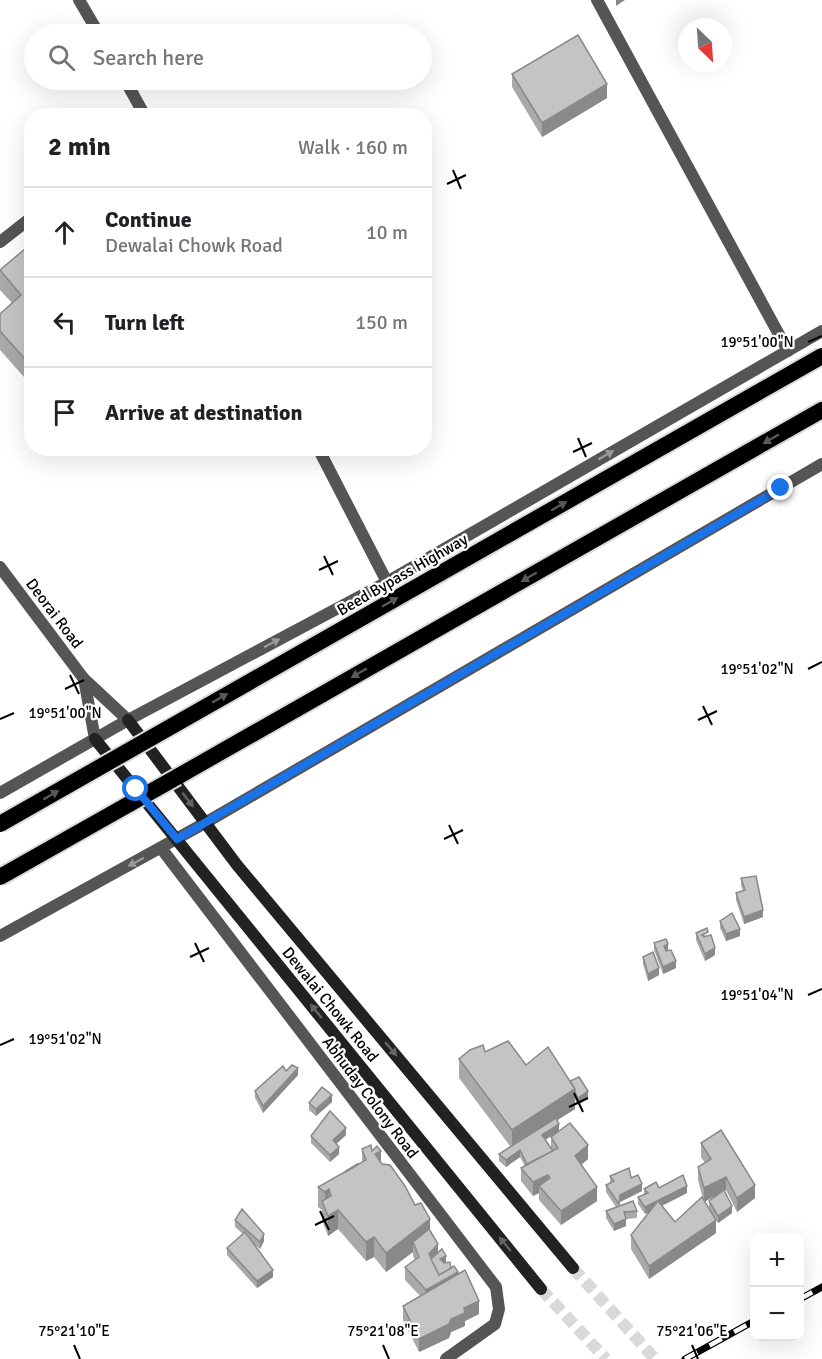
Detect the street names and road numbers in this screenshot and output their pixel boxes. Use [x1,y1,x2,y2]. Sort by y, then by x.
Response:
street label: Beed Bypass Highway [334,529,472,620]
street label: Deorai Road [21,575,87,653]
street label: Dewalai Chowk Road [278,943,383,1066]
street label: Abhuday Colony Road [318,1033,423,1163]

